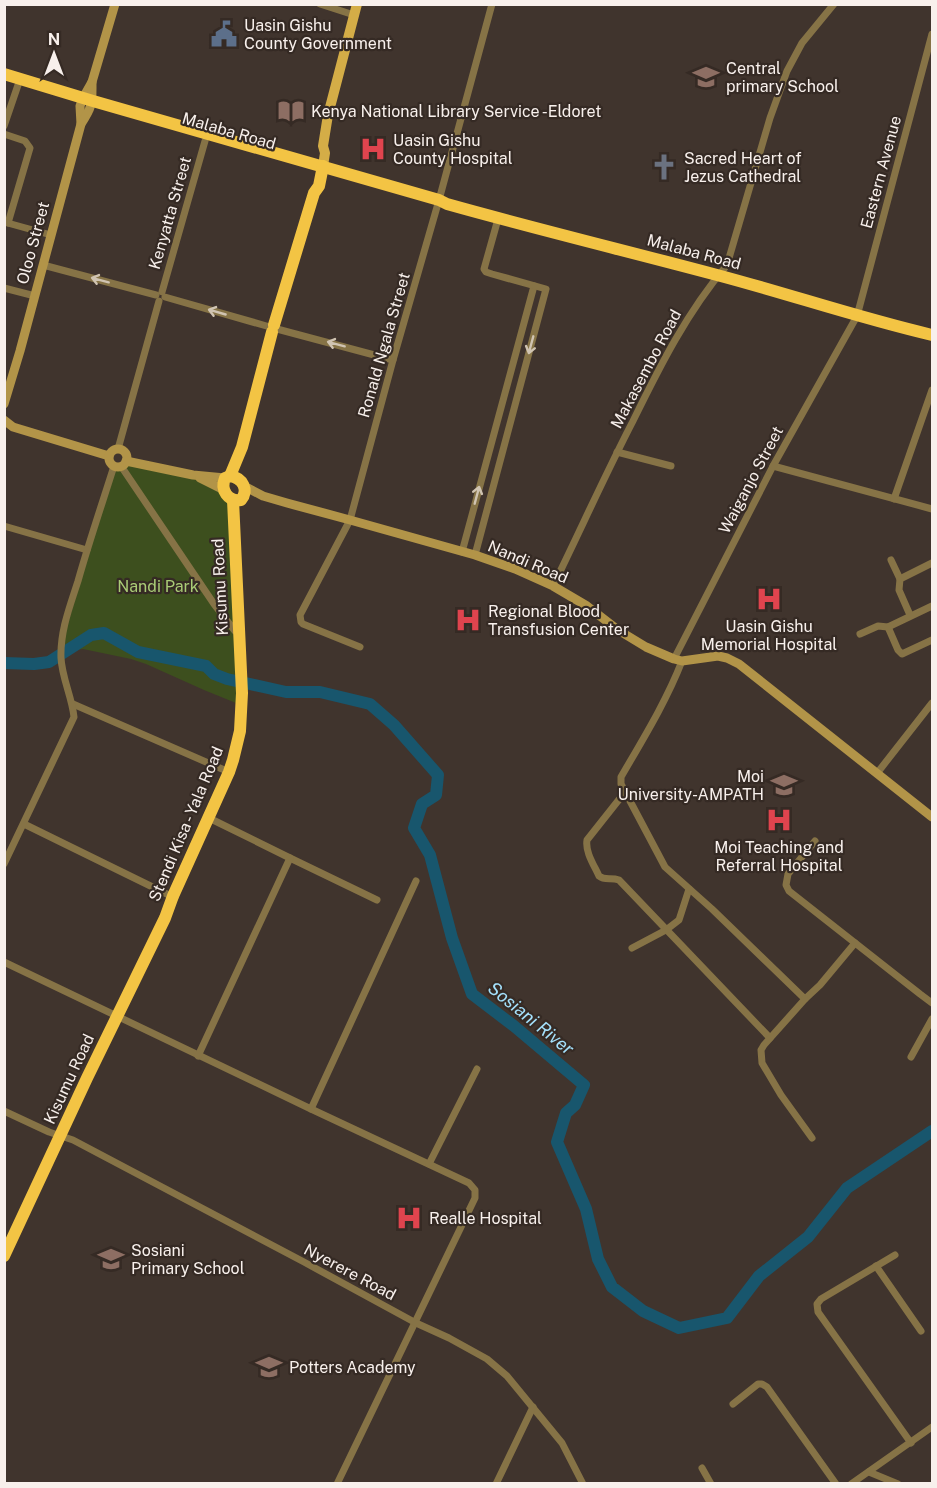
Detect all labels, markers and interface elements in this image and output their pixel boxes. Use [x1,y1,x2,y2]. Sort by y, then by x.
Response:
place label: Uasin Gishu County Government [244,16,392,53]
public building icon: Uasin Gishu County Government [209,19,239,49]
north arrow [24,24,84,84]
text: N [48,30,60,49]
place label: Central primary School [726,59,839,96]
school or university icon: Central primary School [691,62,721,92]
library icon: Kenya National Library Service -Eldoret [276,96,306,126]
place label: Kenya National Library Service -Eldoret [311,102,601,121]
street label: Malaba Road [180,109,278,153]
street label: Eastern Avenue [857,114,905,230]
place label: Uasin Gishu County Hospital [393,131,513,168]
hospital icon: Uasin Gishu County Hospital [358,134,388,164]
place label: Sacred Heart of Jezus Cathedral [684,149,802,186]
church icon: Sacred Heart of Jezus Cathedral [649,152,679,182]
street label: Kenyatta Street [145,154,195,272]
street label: Oloo Street [13,200,53,286]
street label: Malaba Road [645,230,743,274]
street label: Ronald Ngala Street [354,270,414,420]
one-way arrow [90,274,109,285]
one-way arrow [208,306,227,318]
street label: Makasembo Road [607,306,685,432]
one-way arrow [525,335,536,354]
one-way arrow [327,338,346,350]
street label: Waiganjo Street [715,423,787,537]
one-way arrow [472,486,483,505]
street label: Nandi Road [485,537,571,587]
street label: Kisumu Road [208,538,232,636]
park label: Nandi Park [117,577,199,596]
hospital icon: Uasin Gishu Memorial Hospital [754,584,784,614]
place label: Regional Blood Transfusion Center [488,602,629,639]
hospital icon: Regional Blood Transfusion Center [453,605,483,635]
place label: Uasin Gishu Memorial Hospital [701,617,837,654]
street label: Stendi Kisa - Yala Road [145,744,227,904]
place label: Moi University-AMPATH [618,767,764,804]
school or university icon: Moi University-AMPATH [769,770,799,800]
hospital icon: Moi Teaching and Referral Hospital [764,805,794,835]
place label: Moi Teaching and Referral Hospital [714,838,844,875]
water label: Sosiani River [484,977,578,1059]
street label: Kisumu Road [40,1031,98,1127]
hospital icon: Realle Hospital [394,1203,424,1233]
place label: Realle Hospital [429,1209,542,1228]
street label: Nyerere Road [301,1240,399,1304]
place label: Sosiani Primary School [131,1241,245,1278]
school or university icon: Sosiani Primary School [96,1244,126,1274]
school or university icon: Potters Academy [254,1352,284,1382]
place label: Potters Academy [289,1358,416,1377]

